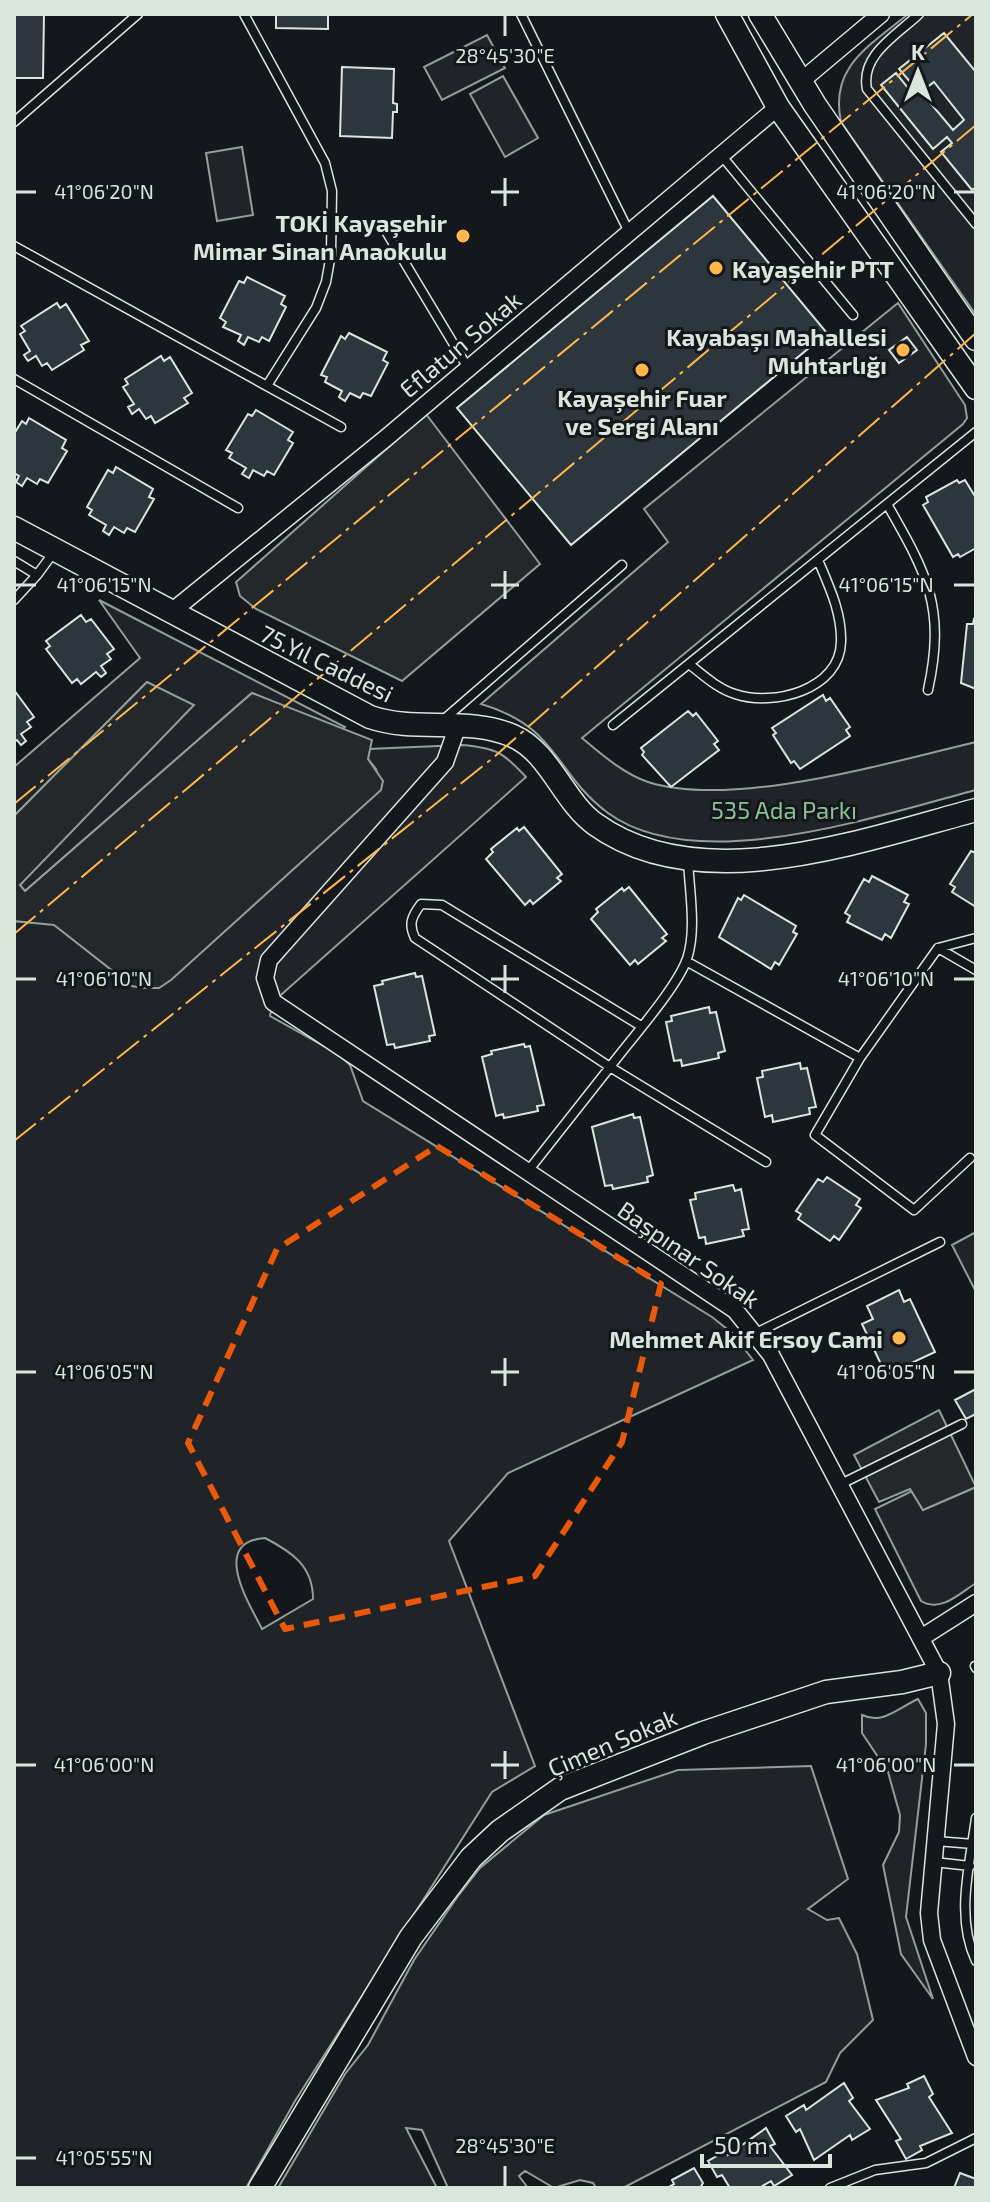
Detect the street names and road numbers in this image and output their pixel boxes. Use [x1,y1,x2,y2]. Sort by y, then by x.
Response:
street label: Eflatun Sokak [393,285,527,403]
street label: 75.Yıl Caddesi [256,618,398,708]
street label: Başpınar Sokak [612,1194,765,1314]
street label: Çimen Sokak [543,1702,681,1783]

